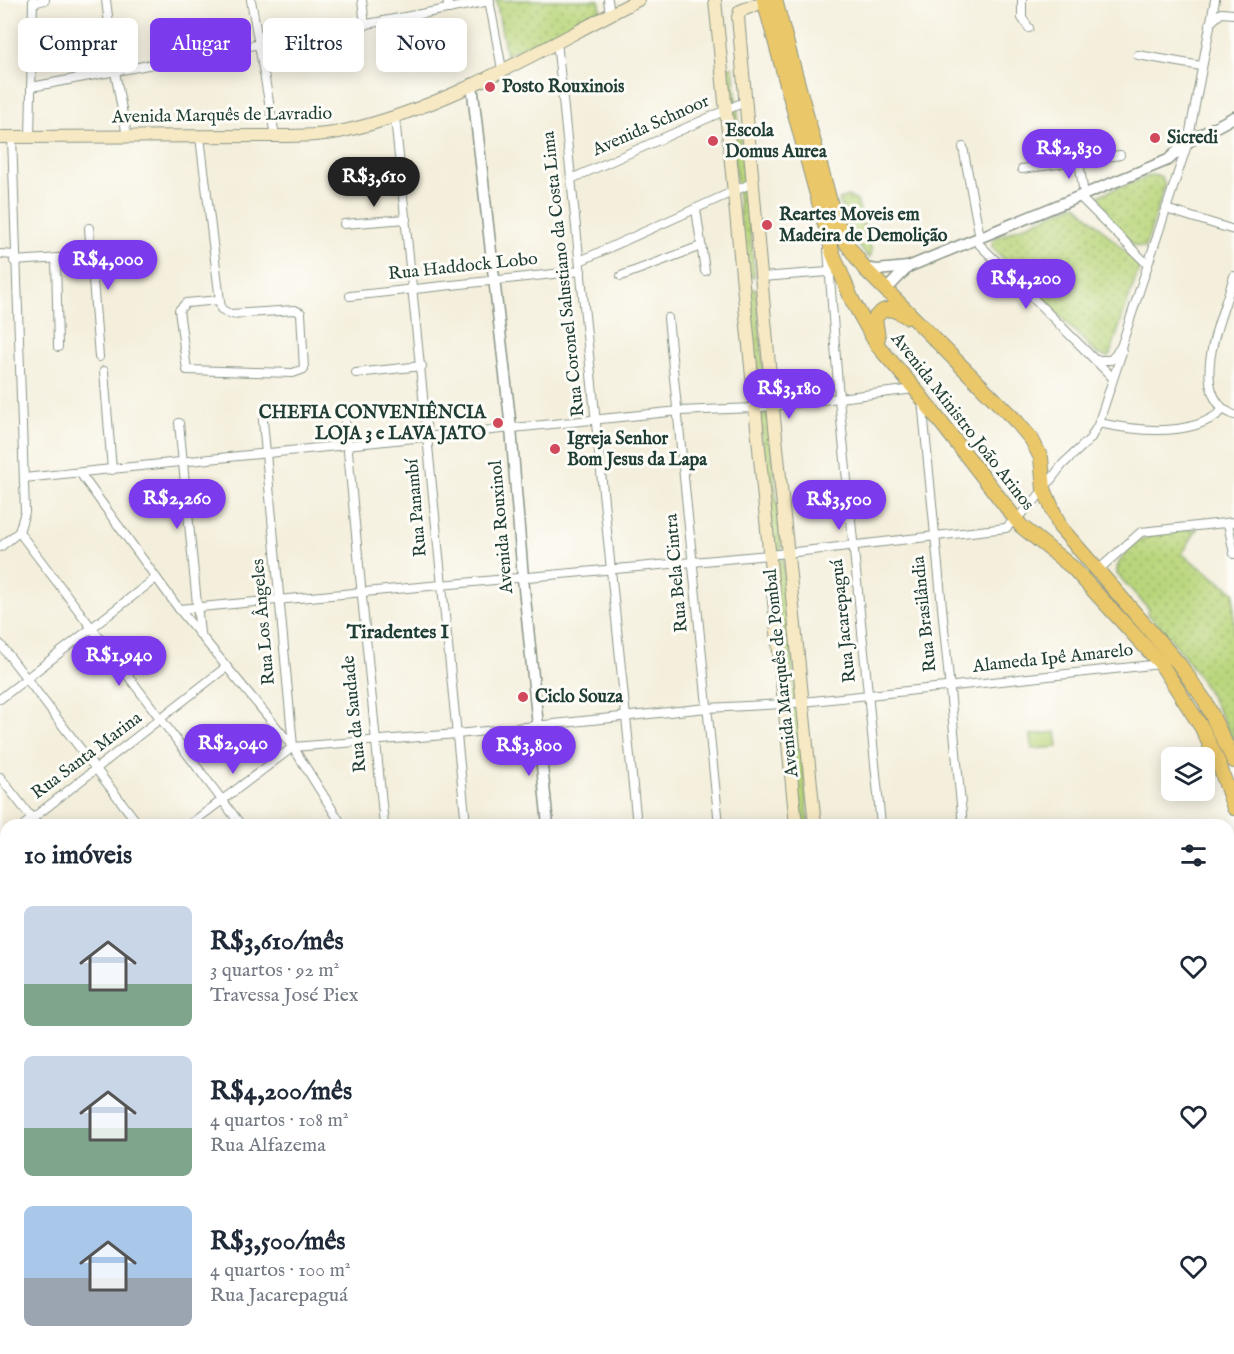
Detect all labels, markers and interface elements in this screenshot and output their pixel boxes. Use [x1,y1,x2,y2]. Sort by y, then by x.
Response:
chip: Comprar [18,18,138,72]
chip: Alugar [150,18,251,72]
chip: Filtros [263,18,364,72]
chip: Novo [376,18,467,72]
place label: Posto Rouxinois [502,76,625,99]
marker: Posto Rouxinois [483,80,497,94]
street label: Avenida Schnoor [588,90,713,162]
street label: Avenida Marquês de Lavradio [111,103,333,129]
place label: Escola Domus Aurea [725,120,828,164]
place label: Sicredi [1167,127,1218,150]
pin: R$2,830 [1014,129,1124,180]
street label: Rua Coronel Salustiano da Costa Lima [538,130,590,418]
marker: Sicredi [1148,131,1162,145]
marker: Escola Domus Aurea [706,134,720,148]
text: R$2,830 [1036,136,1102,161]
pin: R$3,610 [319,157,429,208]
text: R$3,610 [342,164,406,189]
place label: Reartes Moveis em Madeira de Demolição [779,204,948,248]
marker: Reartes Moveis em Madeira de Demolição [760,218,774,232]
pin: R$4,000 [53,240,163,291]
text: R$4,000 [72,247,144,272]
street label: Rua Haddock Lobo [387,248,539,286]
pin: R$4,200 [971,259,1081,310]
text: R$4,200 [991,266,1061,291]
street label: Avenida Ministro João Arinos [885,328,1039,516]
pin: R$3,180 [734,369,844,420]
text: R$3,180 [757,376,821,401]
place label: CHEFIA CONVENIÊNCIA LOJA 3 e LAVA JATO [259,400,487,446]
marker: CHEFIA CONVENIÊNCIA LOJA 3 e LAVA JATO [491,416,505,430]
place label: Igreja Senhor Bom Jesus da Lapa [567,428,708,472]
marker: Igreja Senhor Bom Jesus da Lapa [548,442,562,456]
street label: Rua Panambí [401,457,433,558]
street label: Avenida Rouxinol [485,459,519,596]
pin: R$2,260 [122,479,232,530]
pin: R$3,500 [784,480,894,531]
text: R$2,260 [143,486,211,511]
text: R$3,500 [806,487,872,512]
street label: Rua Bela Cintra [660,512,694,633]
street label: Rua Brasilândia [907,555,943,673]
street label: Rua Los Ângeles [245,558,281,686]
street label: Rua Jacarepaguá [826,558,862,684]
street label: Avenida Marquês de Pombal [760,568,804,779]
district label: Tiradentes I [346,620,450,645]
pin: R$1,940 [64,636,174,687]
street label: Alameda Ipê Amarelo [971,639,1135,679]
text: R$1,940 [85,643,153,668]
street label: Rua da Saudade [337,654,373,774]
place label: Ciclo Souza [535,686,624,709]
marker: Ciclo Souza [516,690,530,704]
street label: Rua Santa Marina [27,707,147,805]
pin: R$2,040 [178,724,288,775]
pin: R$3,800 [474,726,584,777]
text: R$2,040 [198,731,268,756]
text: R$3,800 [496,733,562,758]
map controls [1161,747,1215,801]
button: layers [1161,747,1215,801]
text: 10 imóveis [24,839,132,872]
icon: filters [1177,839,1210,872]
text: R$3,610/mês [210,925,344,958]
icon: home [72,930,144,1002]
icon: heart [1177,950,1210,983]
text: 3 quartos · 92 m² [210,958,339,983]
text: Travessa José Piex [210,983,359,1008]
text: R$4,200/mês [210,1075,352,1108]
icon: home [72,1080,144,1152]
icon: heart [1177,1100,1210,1133]
text: 4 quartos · 108 m² [210,1108,349,1133]
text: Rua Alfazema [210,1133,326,1158]
text: R$3,500/mês [210,1225,345,1258]
icon: home [72,1230,144,1302]
icon: heart [1177,1250,1210,1283]
text: 4 quartos · 100 m² [210,1258,351,1283]
text: Rua Jacarepaguá [210,1283,348,1308]

